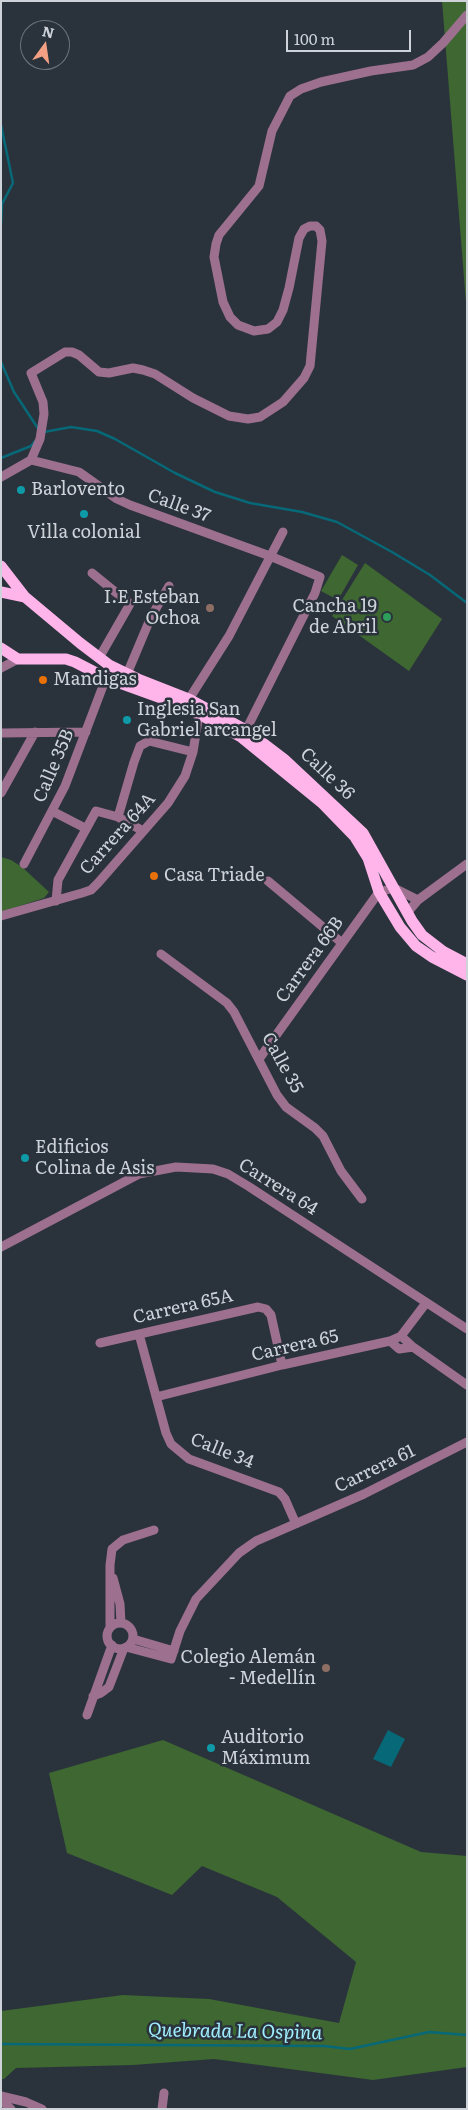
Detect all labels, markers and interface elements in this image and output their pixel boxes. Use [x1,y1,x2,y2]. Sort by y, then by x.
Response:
north arrow [20,20,70,70]
text: N [40,20,57,43]
scale bar [288,20,413,52]
text: 100 m [294,27,335,50]
place label: Barlovento [31,479,125,501]
marker: Barlovento [15,484,27,496]
street label: Calle 37 [145,485,213,527]
marker: Villa colonial [78,508,90,520]
place label: Villa colonial [27,522,141,544]
place label: I.E Esteban Ochoa [104,587,200,630]
place label: Cancha 19 de Abril [292,596,377,638]
marker: I.E Esteban Ochoa [204,602,216,614]
marker: Cancha 19 de Abril [381,611,393,623]
place label: Mandigas [53,669,137,691]
marker: Mandigas [37,674,49,686]
place label: Inglesia San Gabriel arcangel [137,699,277,742]
marker: Inglesia San Gabriel arcangel [121,714,133,726]
street label: Calle 35B [29,726,79,806]
street label: Calle 36 [295,743,359,805]
street label: Carrera 64A [76,789,160,879]
place label: Casa Triade [164,865,264,887]
marker: Casa Triade [148,870,160,882]
street label: Carrera 66B [272,913,348,1007]
street label: Calle 35 [257,1029,307,1097]
place label: Edificios Colina de Asis [35,1137,154,1180]
marker: Edificios Colina de Asis [19,1152,31,1164]
street label: Carrera 64 [234,1154,322,1220]
street label: Carrera 65A [131,1285,235,1329]
street label: Carrera 65 [249,1326,341,1366]
street label: Calle 34 [187,1429,257,1473]
street label: Carrera 61 [331,1440,419,1498]
place label: Colegio Alemán - Medellín [181,1647,316,1690]
marker: Colegio Alemán - Medellín [320,1662,332,1674]
place label: Auditorio Máximum [221,1727,310,1770]
marker: Auditorio Máximum [205,1742,217,1754]
water label: Quebrada La Ospina [148,2019,322,2045]

